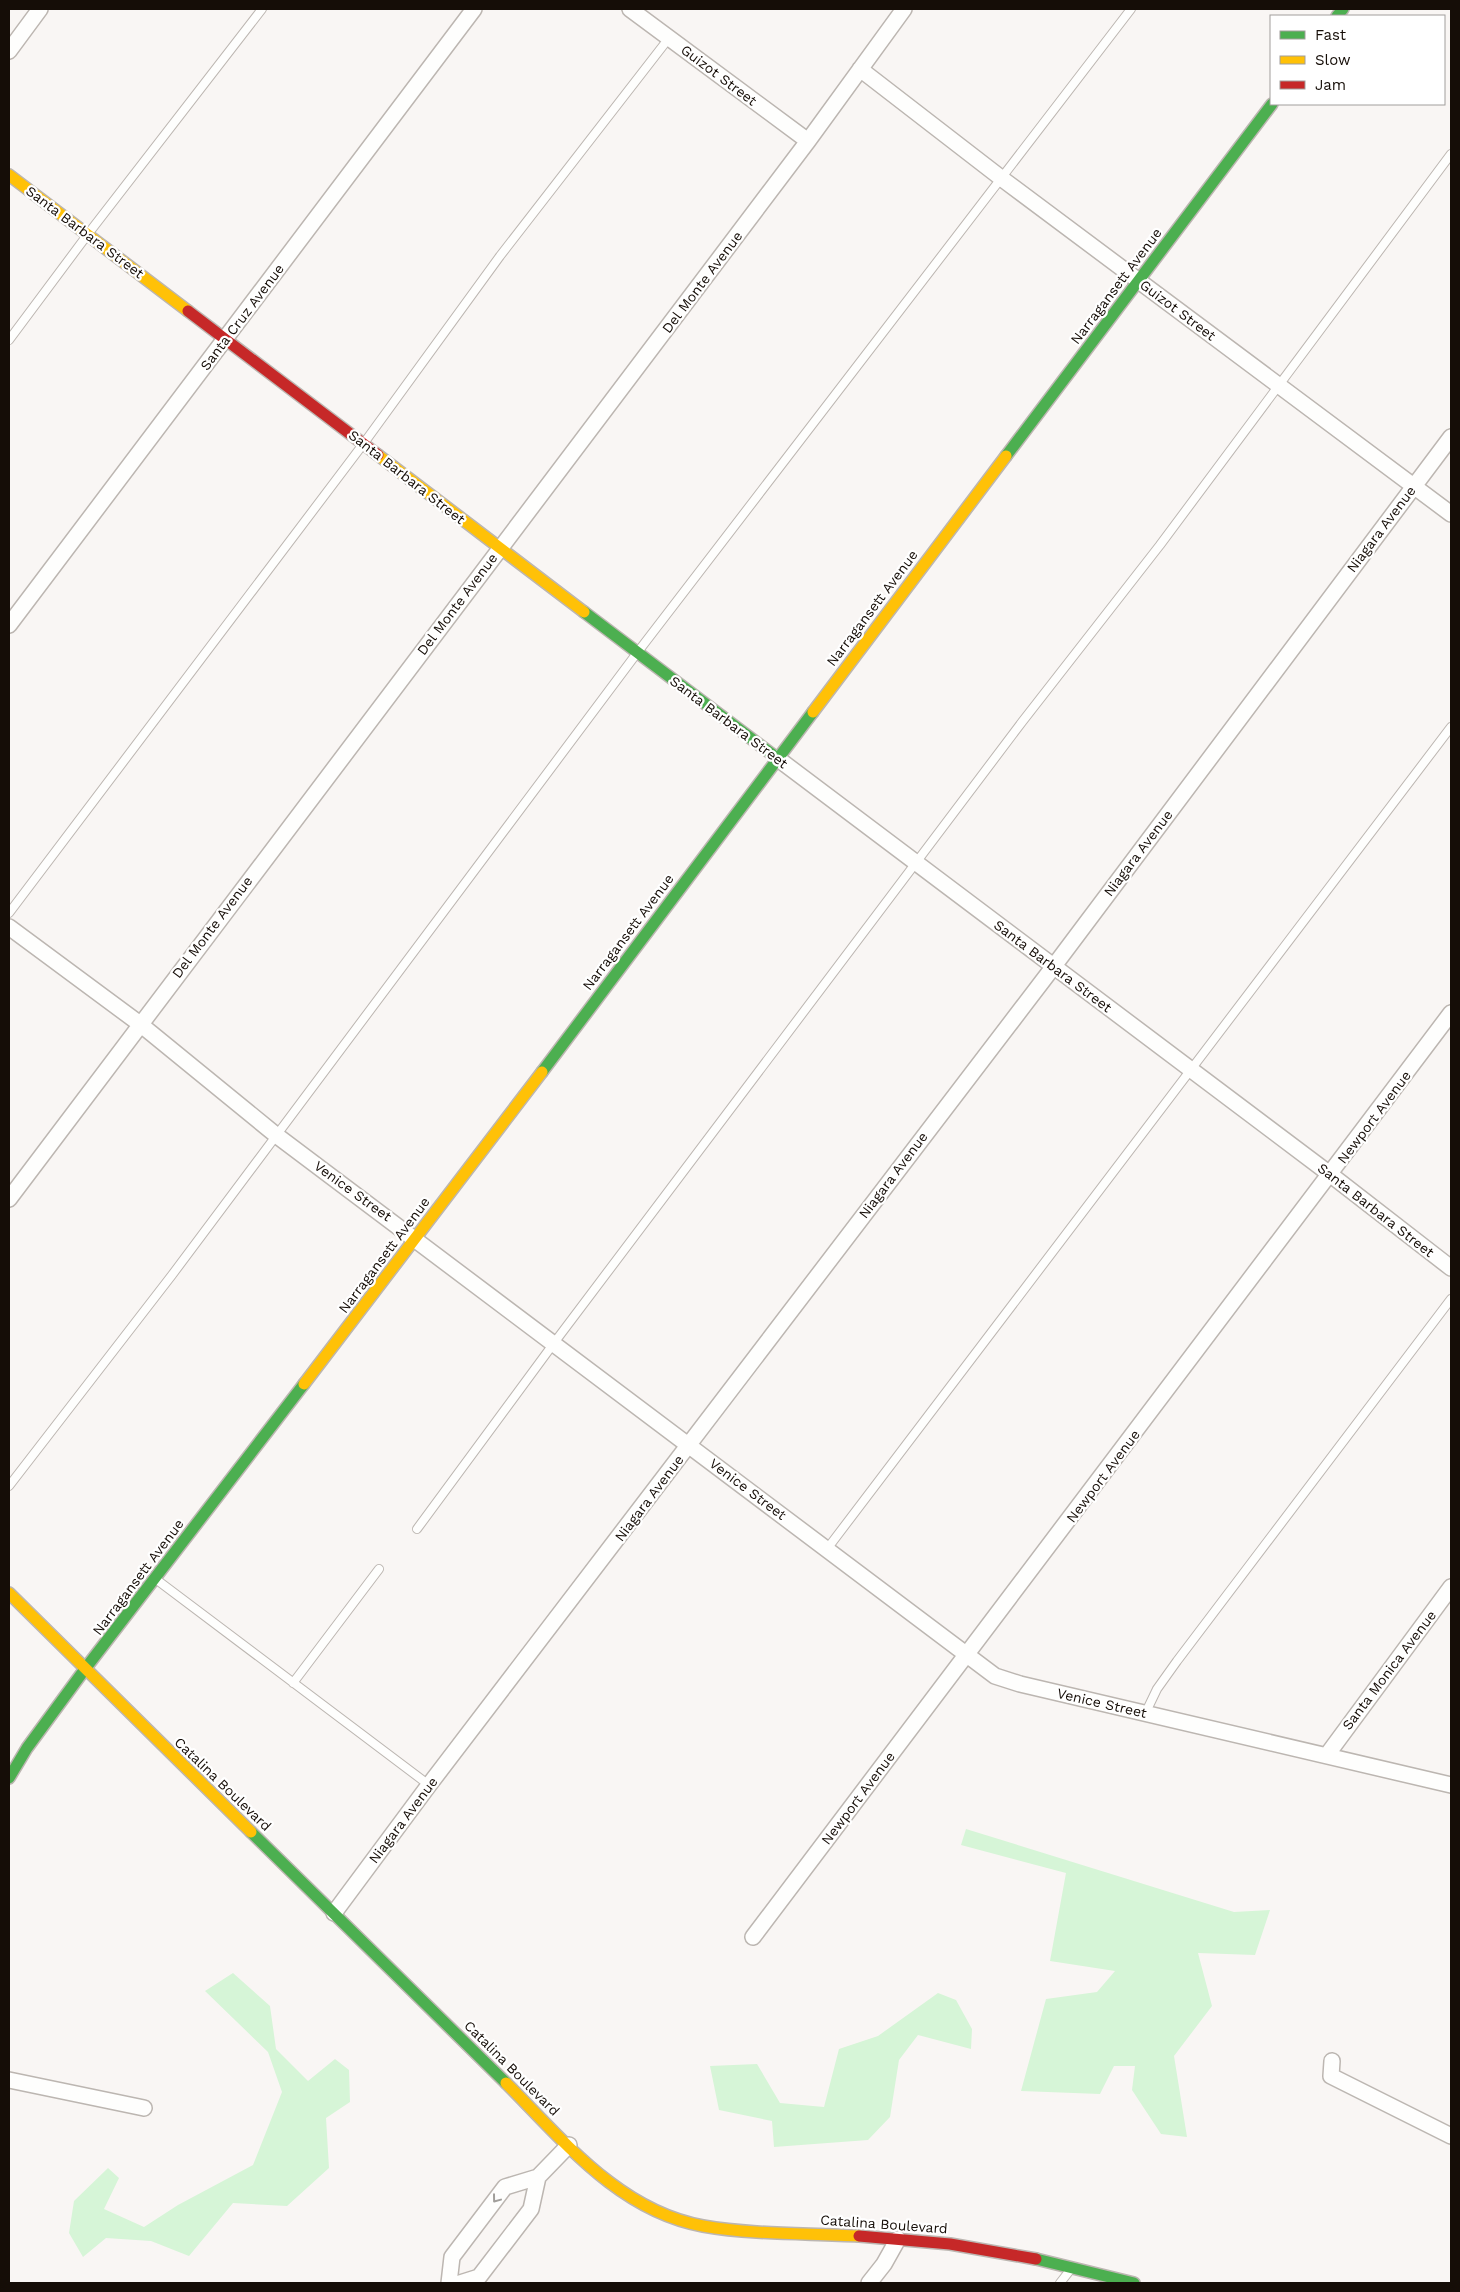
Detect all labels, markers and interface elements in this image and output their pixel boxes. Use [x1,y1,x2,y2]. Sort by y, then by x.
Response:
legend [1270,15,1445,105]
text: Fast [1315,26,1347,44]
street label: Guizot Street [678,41,760,109]
text: Slow [1315,51,1351,69]
text: Jam [1315,76,1346,94]
street label: Santa Barbara Street [23,183,147,282]
street label: Narragansett Avenue [1067,225,1165,347]
street label: Del Monte Avenue [659,228,745,336]
street label: Santa Cruz Avenue [197,261,287,373]
street label: Guizot Street [1137,276,1219,344]
street label: Santa Barbara Street [346,427,468,527]
street label: Niagara Avenue [1343,483,1419,575]
street label: Narragansett Avenue [823,547,921,669]
street label: Del Monte Avenue [414,550,500,658]
street label: Santa Barbara Street [667,673,791,772]
street label: Niagara Avenue [1100,807,1176,899]
street label: Narragansett Avenue [579,871,677,993]
street label: Del Monte Avenue [169,873,255,981]
street label: Santa Barbara Street [991,917,1115,1016]
street label: Newport Avenue [1334,1068,1414,1166]
street label: Niagara Avenue [855,1129,931,1221]
street label: Venice Street [311,1158,395,1225]
street label: Santa Barbara Street [1315,1160,1437,1260]
street label: Narragansett Avenue [335,1194,433,1316]
street label: Newport Avenue [1063,1427,1143,1525]
street label: Niagara Avenue [611,1452,687,1544]
street label: Venice Street [707,1455,790,1523]
street label: Narragansett Avenue [89,1516,187,1638]
street label: Santa Monica Avenue [1339,1607,1439,1733]
street label: Venice Street [1056,1685,1149,1721]
street label: Catalina Boulevard [172,1734,274,1834]
street label: Newport Avenue [818,1749,898,1847]
street label: Niagara Avenue [365,1774,441,1866]
street label: Catalina Boulevard [461,2017,563,2119]
one-way arrow [493,2193,502,2203]
street label: Catalina Boulevard [820,2212,948,2236]

